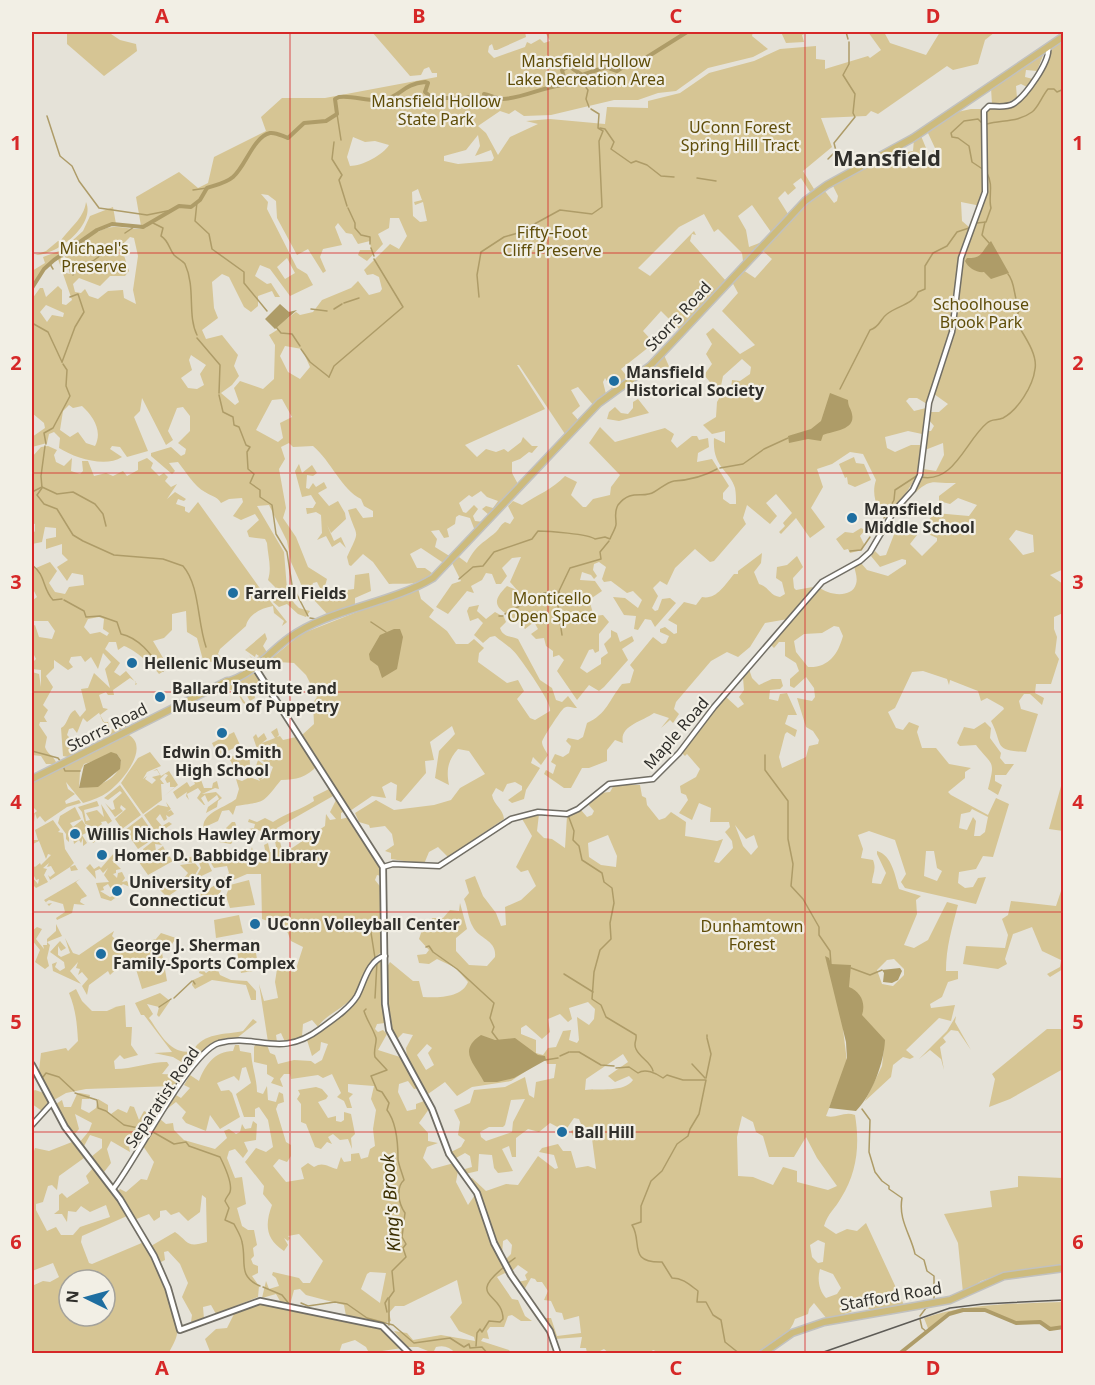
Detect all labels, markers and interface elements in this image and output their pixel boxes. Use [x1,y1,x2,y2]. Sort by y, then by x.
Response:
text: A [155,2,169,29]
text: B [412,2,426,29]
text: C [670,2,683,29]
text: D [926,2,940,29]
park label: Mansfield Hollow Lake Recreation Area [507,50,665,90]
park label: Mansfield Hollow State Park [371,90,501,130]
park label: UConn Forest Spring Hill Tract [681,116,799,156]
text: 1 [10,129,22,156]
text: 1 [1072,129,1084,156]
district label: Mansfield [833,142,941,172]
park label: Fifty-Foot Cliff Preserve [503,221,601,261]
park label: Michael's Preserve [59,237,129,277]
street label: Storrs Road [640,276,716,356]
park label: Schoolhouse Brook Park [933,293,1029,333]
text: 2 [10,349,22,376]
text: 2 [1072,349,1084,376]
place label: Mansfield Historical Society [626,361,765,401]
marker: Mansfield Historical Society [607,374,621,388]
place label: Mansfield Middle School [864,498,975,538]
marker: Mansfield Middle School [845,511,859,525]
text: 3 [10,568,22,595]
text: 3 [1072,568,1084,595]
place label: Farrell Fields [245,582,347,604]
marker: Farrell Fields [226,586,240,600]
park label: Monticello Open Space [507,587,597,627]
place label: Hellenic Museum [144,652,282,674]
marker: Hellenic Museum [125,656,139,670]
place label: Ballard Institute and Museum of Puppetry [172,677,340,717]
marker: Ballard Institute and Museum of Puppetry [153,690,167,704]
street label: Maple Road [638,692,714,774]
street label: Storrs Road [63,697,151,757]
marker: Edwin O. Smith High School [215,726,229,740]
place label: Edwin O. Smith High School [162,741,282,781]
text: 4 [10,788,22,815]
text: 4 [1072,788,1084,815]
place label: Willis Nichols Hawley Armory [87,823,321,845]
marker: Willis Nichols Hawley Armory [68,827,82,841]
place label: Homer D. Babbidge Library [114,844,329,866]
marker: Homer D. Babbidge Library [95,848,109,862]
place label: University of Connecticut [129,871,232,911]
marker: University of Connecticut [110,884,124,898]
place label: UConn Volleyball Center [267,913,460,935]
park label: Dunhamtown Forest [701,915,803,955]
marker: UConn Volleyball Center [248,917,262,931]
place label: George J. Sherman Family-Sports Complex [113,934,296,974]
marker: George J. Sherman Family-Sports Complex [94,947,108,961]
text: 5 [10,1008,22,1035]
text: 5 [1072,1008,1084,1035]
street label: Separatist Road [120,1042,204,1152]
place label: Ball Hill [574,1121,634,1143]
marker: Ball Hill [555,1125,569,1139]
water label: King's Brook [375,1152,405,1253]
text: 6 [10,1228,22,1255]
text: 6 [1072,1228,1084,1255]
north arrow [57,1268,117,1328]
street label: Stafford Road [838,1276,944,1316]
text: N [61,1289,84,1304]
text: A [155,1354,169,1381]
text: B [412,1354,426,1381]
text: C [670,1354,683,1381]
text: D [926,1354,940,1381]

